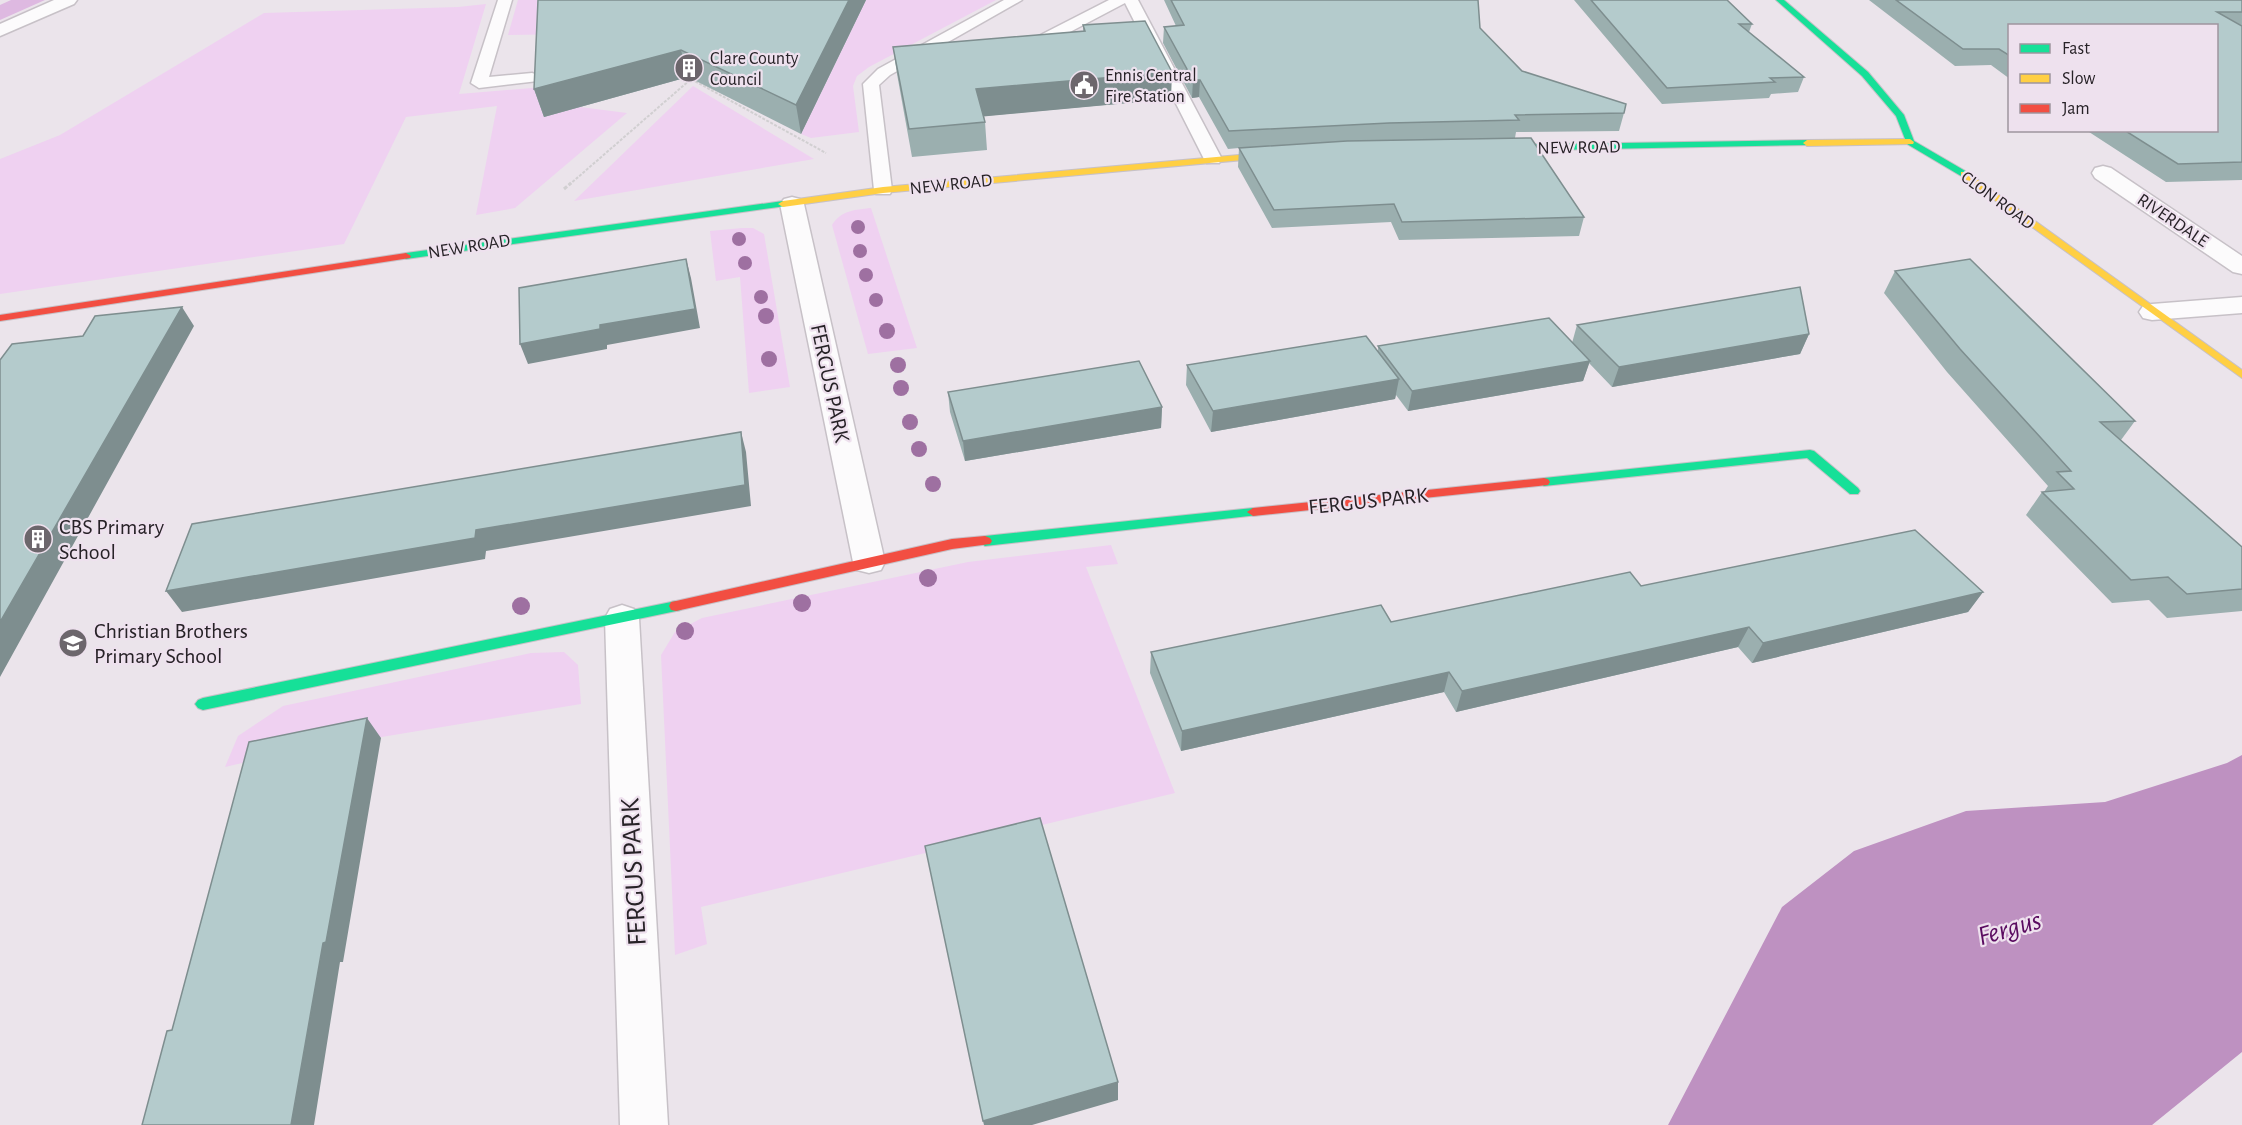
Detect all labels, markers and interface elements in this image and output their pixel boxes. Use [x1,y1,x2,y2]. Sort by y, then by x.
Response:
legend [2008,24,2218,132]
text: Fast [2062,40,2090,58]
place label: Clare County Council [710,50,799,89]
building icon: Clare County Council [673,52,705,84]
place label: Ennis Central Fire Station [1105,67,1197,106]
public building icon: Ennis Central Fire Station [1068,69,1100,101]
text: Slow [2062,70,2095,88]
text: Jam [2062,100,2090,118]
street label: NEW ROAD [1537,138,1621,158]
street label: CLON ROAD [1957,168,2037,233]
street label: NEW ROAD [909,172,993,198]
street label: RIVERDALE [2134,191,2211,251]
street label: NEW ROAD [427,232,512,262]
street label: FERGUS PARK [807,322,854,445]
street label: FERGUS PARK [1307,484,1430,518]
place label: CBS Primary School [59,516,165,563]
building icon: CBS Primary School [22,523,54,555]
place label: Christian Brothers Primary School [94,620,248,667]
school or university icon: Christian Brothers Primary School [57,627,89,659]
street label: FERGUS PARK [616,797,651,946]
water label: Fergus [1975,907,2045,951]

